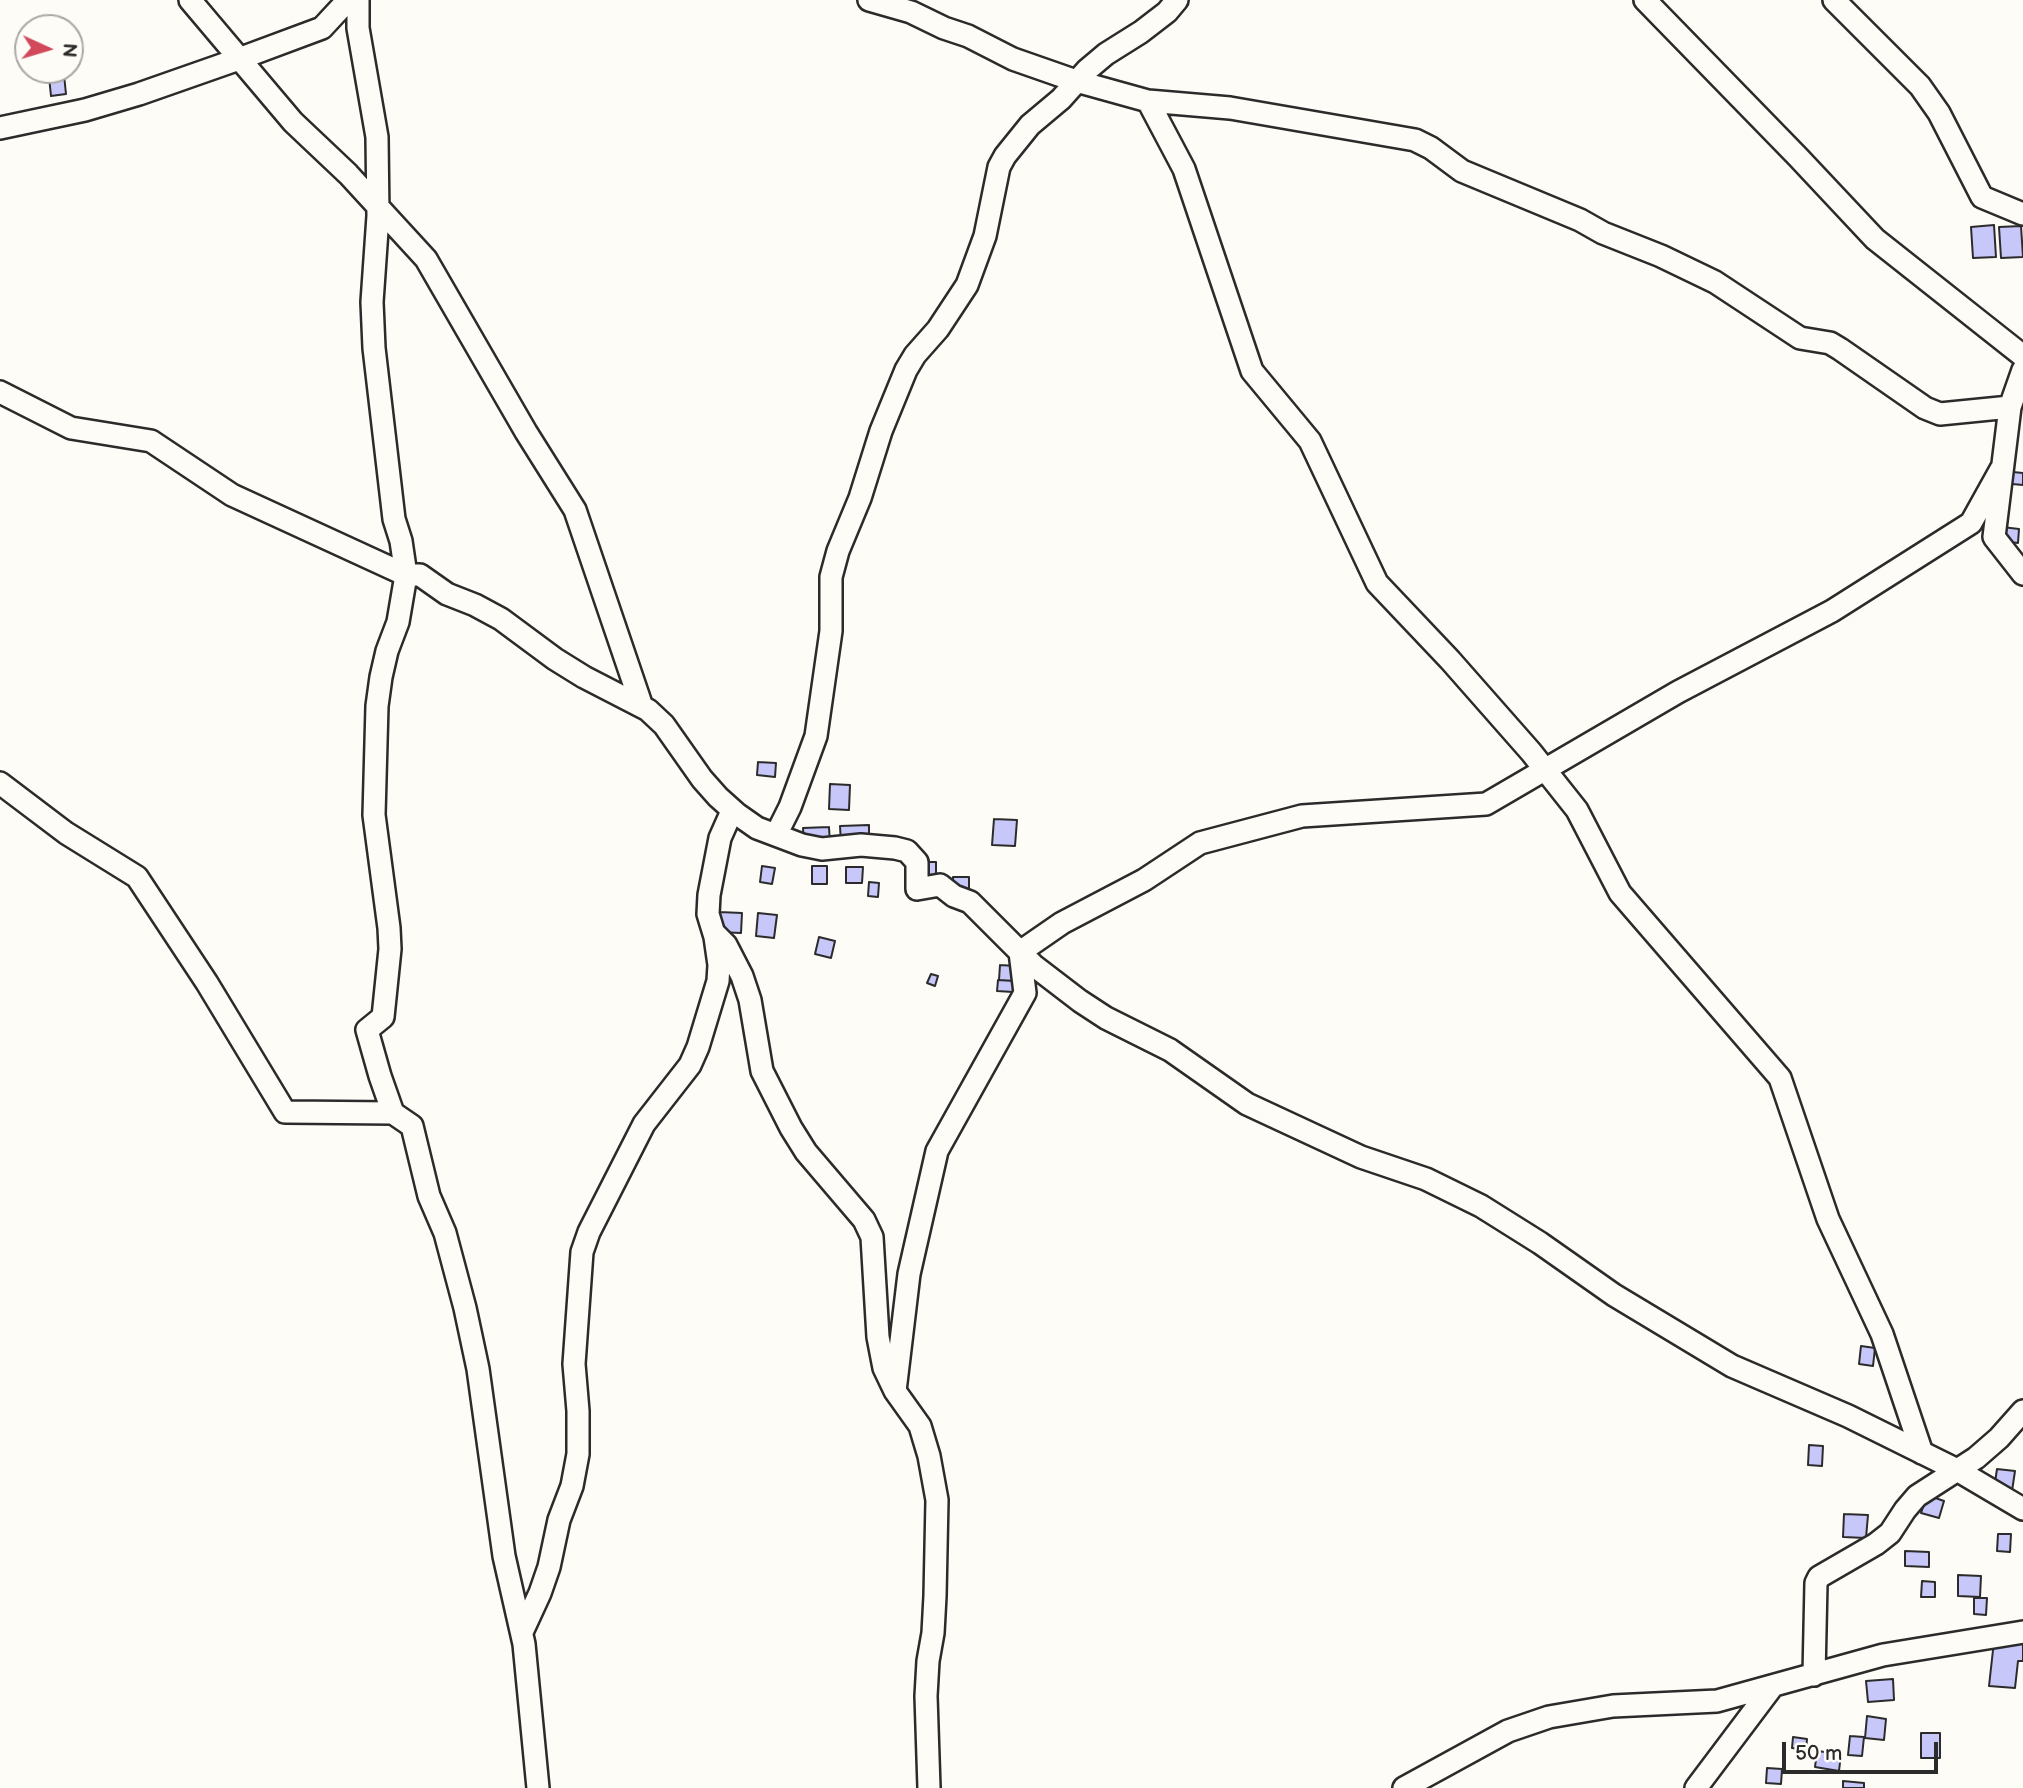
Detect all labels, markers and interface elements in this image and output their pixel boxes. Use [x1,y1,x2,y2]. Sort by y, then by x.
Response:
north arrow [14,14,84,84]
text: N [56,42,80,58]
scale bar [1785,1728,1941,1772]
text: 50 m [1795,1741,1842,1766]

